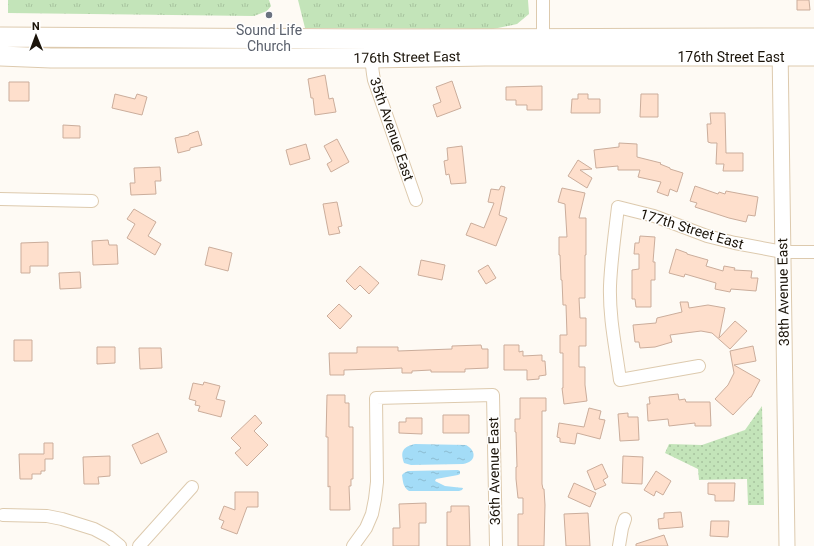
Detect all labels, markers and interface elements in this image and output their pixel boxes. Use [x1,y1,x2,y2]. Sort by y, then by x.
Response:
marker: Sound Life Church [264,10,274,20]
north arrow [16,16,56,56]
text: N [32,20,40,33]
place label: Sound Life Church [236,22,302,54]
street label: 176th Street East [353,48,461,66]
street label: 176th Street East [677,49,785,65]
street label: 35th Avenue East [367,75,417,183]
street label: 177th Street East [638,206,746,252]
street label: 38th Avenue East [774,237,792,346]
street label: 36th Avenue East [485,416,503,525]

